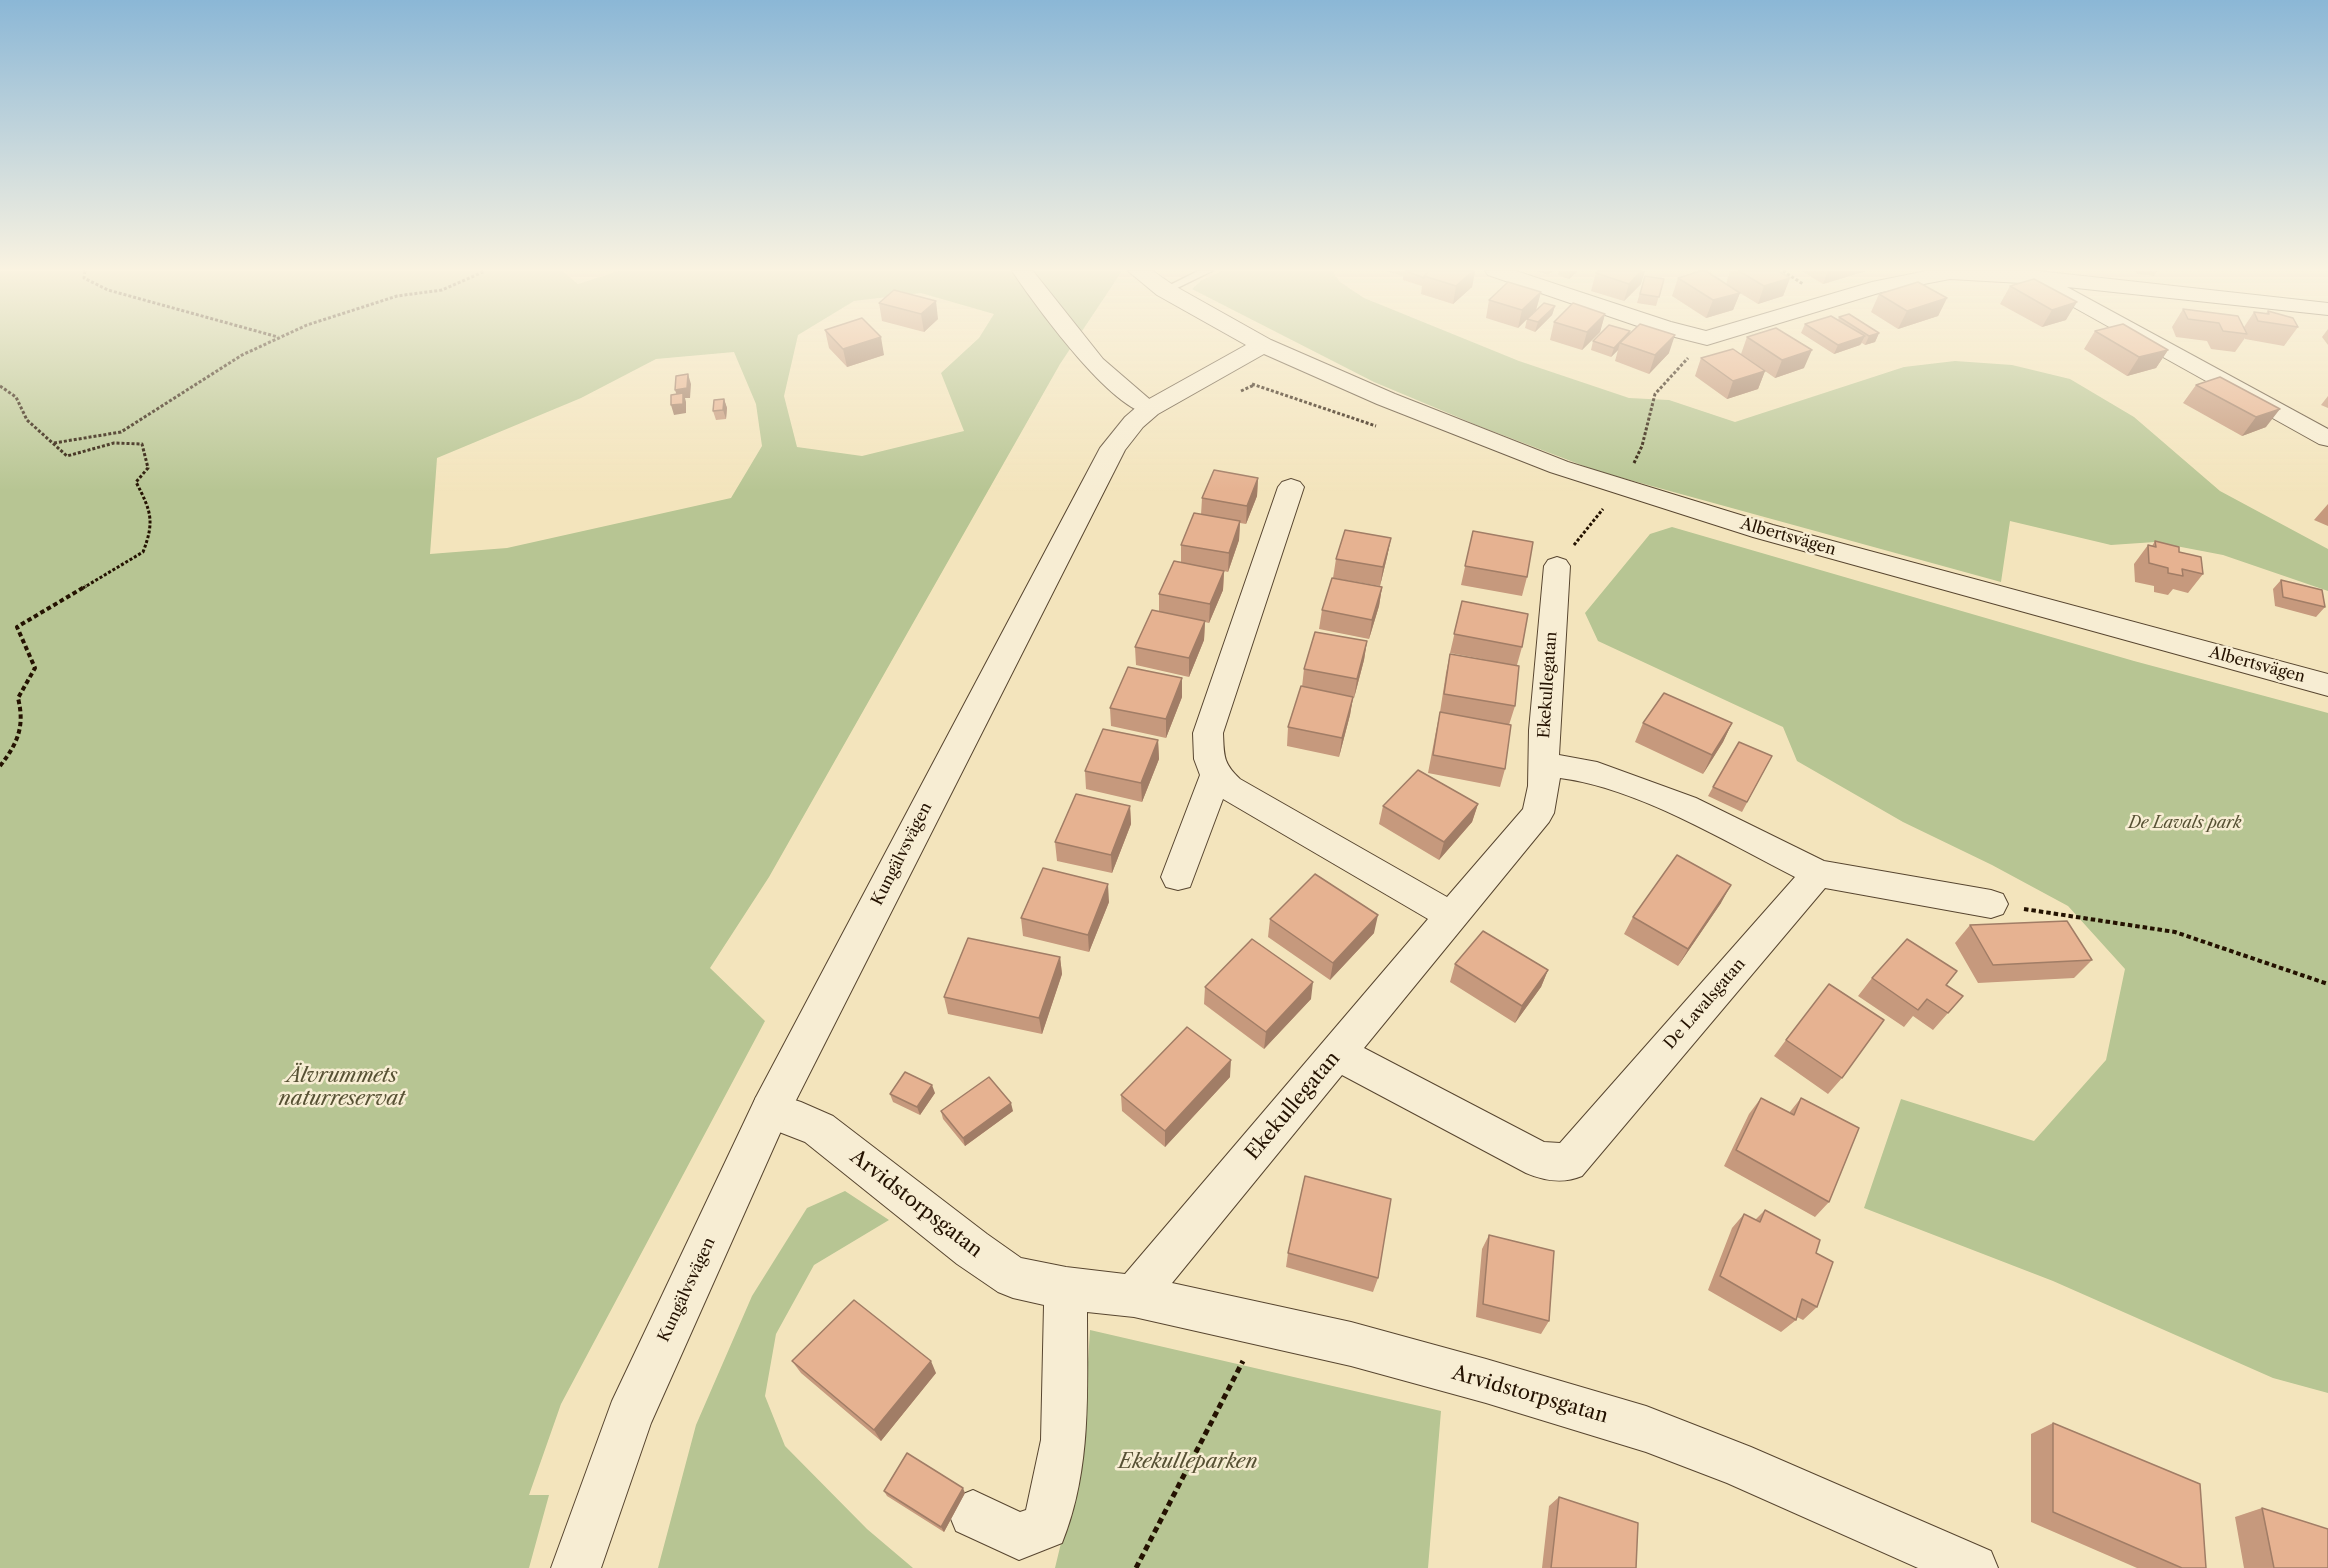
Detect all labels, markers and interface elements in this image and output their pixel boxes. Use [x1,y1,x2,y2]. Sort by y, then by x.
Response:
street label: Albertsvägen [1738,514,1838,560]
street label: Ekekullegatan [1535,631,1561,739]
street label: Albertsvägen [2207,643,2307,687]
street label: Kungälvsvägen [868,799,936,909]
park label: De Lavals park [2128,813,2242,833]
street label: De Lavalsgatan [1660,955,1750,1053]
street label: Ekekullegatan [1241,1047,1345,1165]
park label: Älvrummets naturreservat [279,1064,405,1111]
street label: Arvidstorpsgatan [845,1145,987,1263]
street label: Kungälvsvägen [654,1235,720,1345]
street label: Arvidstorpsgatan [1449,1361,1611,1429]
park label: Ekekulleparken [1118,1450,1258,1474]

